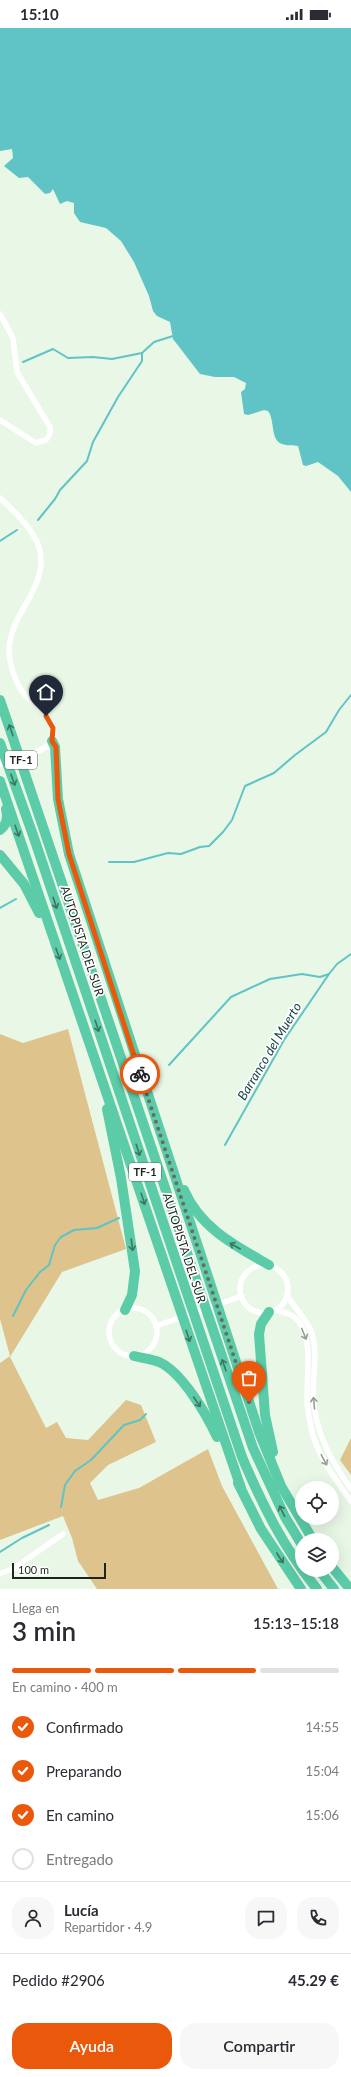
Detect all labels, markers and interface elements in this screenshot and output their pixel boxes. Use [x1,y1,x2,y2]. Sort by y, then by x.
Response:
text: 15:10 [20,5,59,23]
pin [29,675,63,716]
icon: home [35,681,57,703]
one-way arrow [7,724,14,737]
road number: TF-1 [5,751,37,769]
one-way arrow [10,774,17,787]
one-way arrow [14,824,21,837]
street label: AUTOPISTA DEL SUR [58,884,108,998]
one-way arrow [52,897,60,909]
one-way arrow [55,948,62,961]
water label: Barranco del Muerto [234,999,305,1103]
one-way arrow [93,1020,101,1032]
courier [120,1054,160,1094]
icon: bike [129,1063,151,1085]
one-way arrow [135,1143,142,1156]
road number: TF-1 [129,1163,161,1181]
street label: AUTOPISTA DEL SUR [160,1191,210,1305]
one-way arrow [140,1192,147,1205]
one-way arrow [128,1239,136,1252]
one-way arrow [229,1241,241,1249]
one-way arrow [300,1328,308,1340]
one-way arrow [185,1329,192,1342]
one-way arrow [219,1359,227,1371]
pin [232,1361,266,1402]
icon: bag [238,1367,260,1389]
one-way arrow [193,1396,201,1407]
one-way arrow [311,1397,318,1410]
one-way arrow [321,1454,328,1466]
map controls [295,1481,339,1577]
button: locate [295,1481,339,1525]
one-way arrow [278,1506,285,1518]
button: layers [295,1533,339,1577]
one-way arrow [276,1552,284,1563]
scale bar [12,1561,106,1580]
text: 100 m [18,1563,49,1576]
text: Llega en [12,1600,59,1616]
text: 15:13–15:18 [253,1614,339,1632]
text: 3 min [12,1615,76,1647]
text: En camino · 400 m [12,1679,118,1695]
icon: check [12,1716,34,1738]
text: Confirmado [46,1718,123,1736]
text: 14:55 [306,1719,339,1735]
icon: check [12,1760,34,1782]
text: Preparando [46,1762,122,1780]
text: 15:04 [306,1763,339,1779]
icon: check [12,1804,34,1826]
text: En camino [46,1806,114,1824]
text: 15:06 [306,1807,339,1823]
text: Entregado [46,1850,113,1868]
button: person [12,1897,54,1939]
button: chat [245,1897,287,1939]
button: phone [297,1897,339,1939]
text: Lucía [64,1901,99,1919]
text: Repartidor · 4.9 [64,1919,152,1935]
text: Pedido #2906 [12,1971,105,1989]
text: 45.29 € [288,1971,339,1989]
button: Ayuda [12,2023,172,2069]
button: Compartir [180,2023,339,2069]

